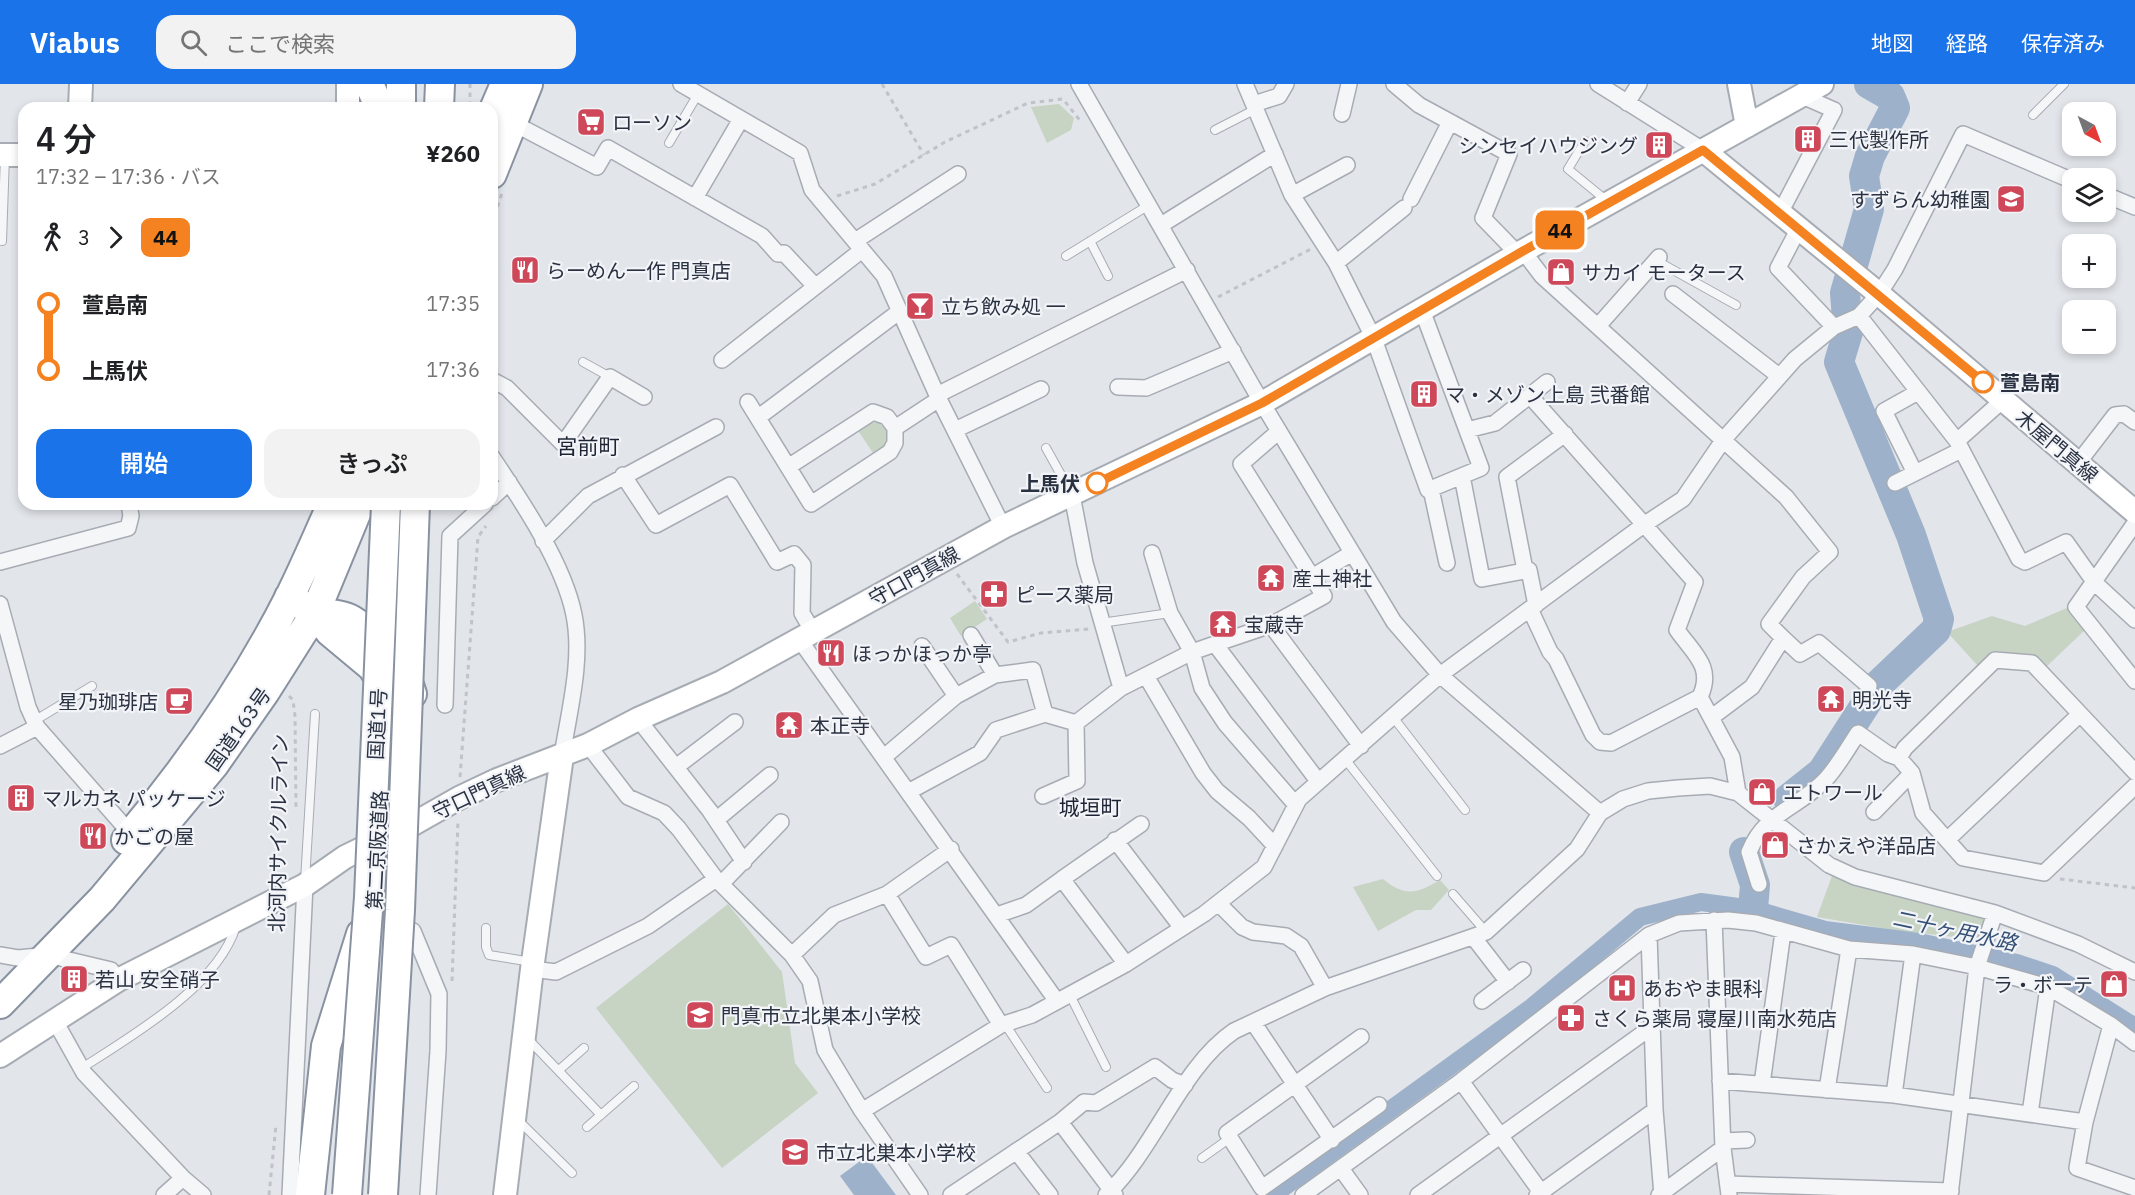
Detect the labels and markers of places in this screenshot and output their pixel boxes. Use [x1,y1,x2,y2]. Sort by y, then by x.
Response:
supermarket icon: ローソン [575,106,607,138]
place label: ローソン [612,109,692,136]
building icon: 三代製作所 [1792,123,1824,155]
place label: 三代製作所 [1829,126,1929,153]
building icon: シンセイハウジング [1643,129,1675,161]
place label: シンセイハウジング [1458,132,1638,159]
school or university icon: すずらん幼稚園 [1995,183,2027,215]
place label: すずらん幼稚園 [1850,186,1990,213]
restaurant icon: らーめん一作 門真店 [509,254,541,286]
shop icon: サカイ モータース [1545,256,1577,288]
place label: らーめん一作 門真店 [546,257,731,284]
place label: サカイ モータース [1582,259,1746,286]
bar icon: 立ち飲み処 一 [904,290,936,322]
place label: 立ち飲み処 一 [941,293,1066,320]
place label: 萱島南 [2000,369,2060,396]
marker: 萱島南 [1972,371,1994,393]
building icon: マ・メゾン上島 弐番館 [1408,378,1440,410]
place label: マ・メゾン上島 弐番館 [1445,381,1650,408]
place label: 上馬伏 [1020,470,1080,497]
marker: 上馬伏 [1086,472,1108,494]
temple icon: 産土神社 [1255,562,1287,594]
place label: 産土神社 [1292,565,1372,592]
pharmacy icon: ピース薬局 [978,578,1010,610]
place label: ピース薬局 [1015,581,1114,608]
temple icon: 宝蔵寺 [1207,608,1239,640]
place label: 宝蔵寺 [1244,611,1304,638]
restaurant icon: ほっかほっか亭 [815,637,847,669]
place label: ほっかほっか亭 [852,640,992,667]
temple icon: 明光寺 [1815,683,1847,715]
cafe icon: 星乃珈琲店 [163,685,195,717]
place label: 明光寺 [1852,686,1912,713]
place label: 星乃珈琲店 [58,688,158,715]
temple icon: 本正寺 [773,709,805,741]
place label: 本正寺 [810,712,870,739]
shop icon: エトワール [1746,776,1778,808]
place label: エトワール [1783,779,1883,806]
building icon: マルカネ パッケージ [5,782,37,814]
place label: マルカネ パッケージ [42,785,226,812]
restaurant icon: かごの屋 [77,820,109,852]
place label: かごの屋 [114,823,194,850]
shop icon: さかえや洋品店 [1759,829,1791,861]
place label: さかえや洋品店 [1796,832,1936,859]
building icon: 若山 安全硝子 [58,963,90,995]
place label: 若山 安全硝子 [95,966,220,993]
shop icon: ラ・ボーテ [2098,968,2130,1000]
place label: ラ・ボーテ [1993,971,2093,998]
hospital icon: あおやま眼科 [1606,972,1638,1004]
place label: あおやま眼科 [1643,975,1763,1002]
school or university icon: 門真市立北巣本小学校 [684,999,716,1031]
place label: 門真市立北巣本小学校 [721,1002,921,1029]
pharmacy icon: さくら薬局 寝屋川南水苑店 [1555,1002,1587,1034]
place label: さくら薬局 寝屋川南水苑店 [1592,1005,1837,1032]
school or university icon: 市立北巣本小学校 [779,1136,811,1168]
place label: 市立北巣本小学校 [816,1139,976,1166]

